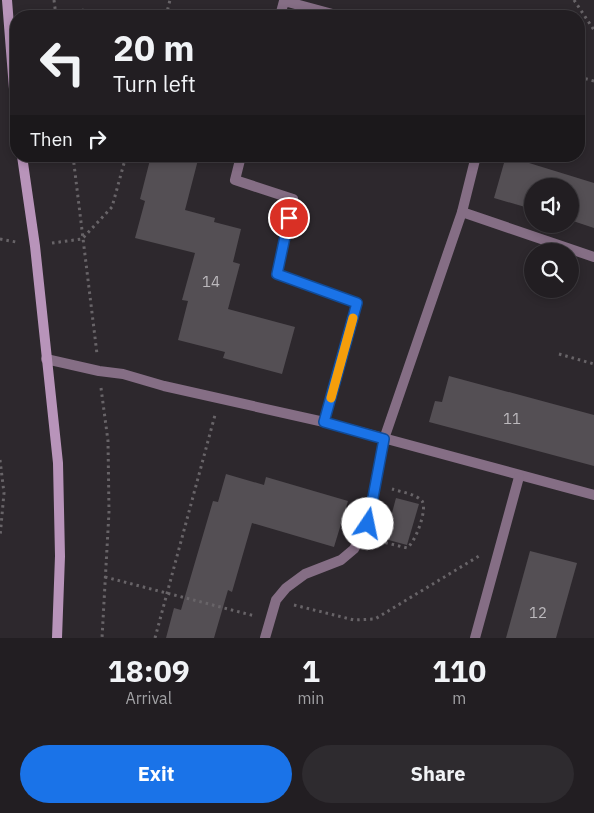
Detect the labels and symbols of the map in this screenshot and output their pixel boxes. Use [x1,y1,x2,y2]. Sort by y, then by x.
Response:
pin [268,197,310,239]
house number: 14 [202,272,220,291]
house number: 11 [503,409,521,428]
position arrow [341,497,393,549]
house number: 12 [529,603,547,622]

